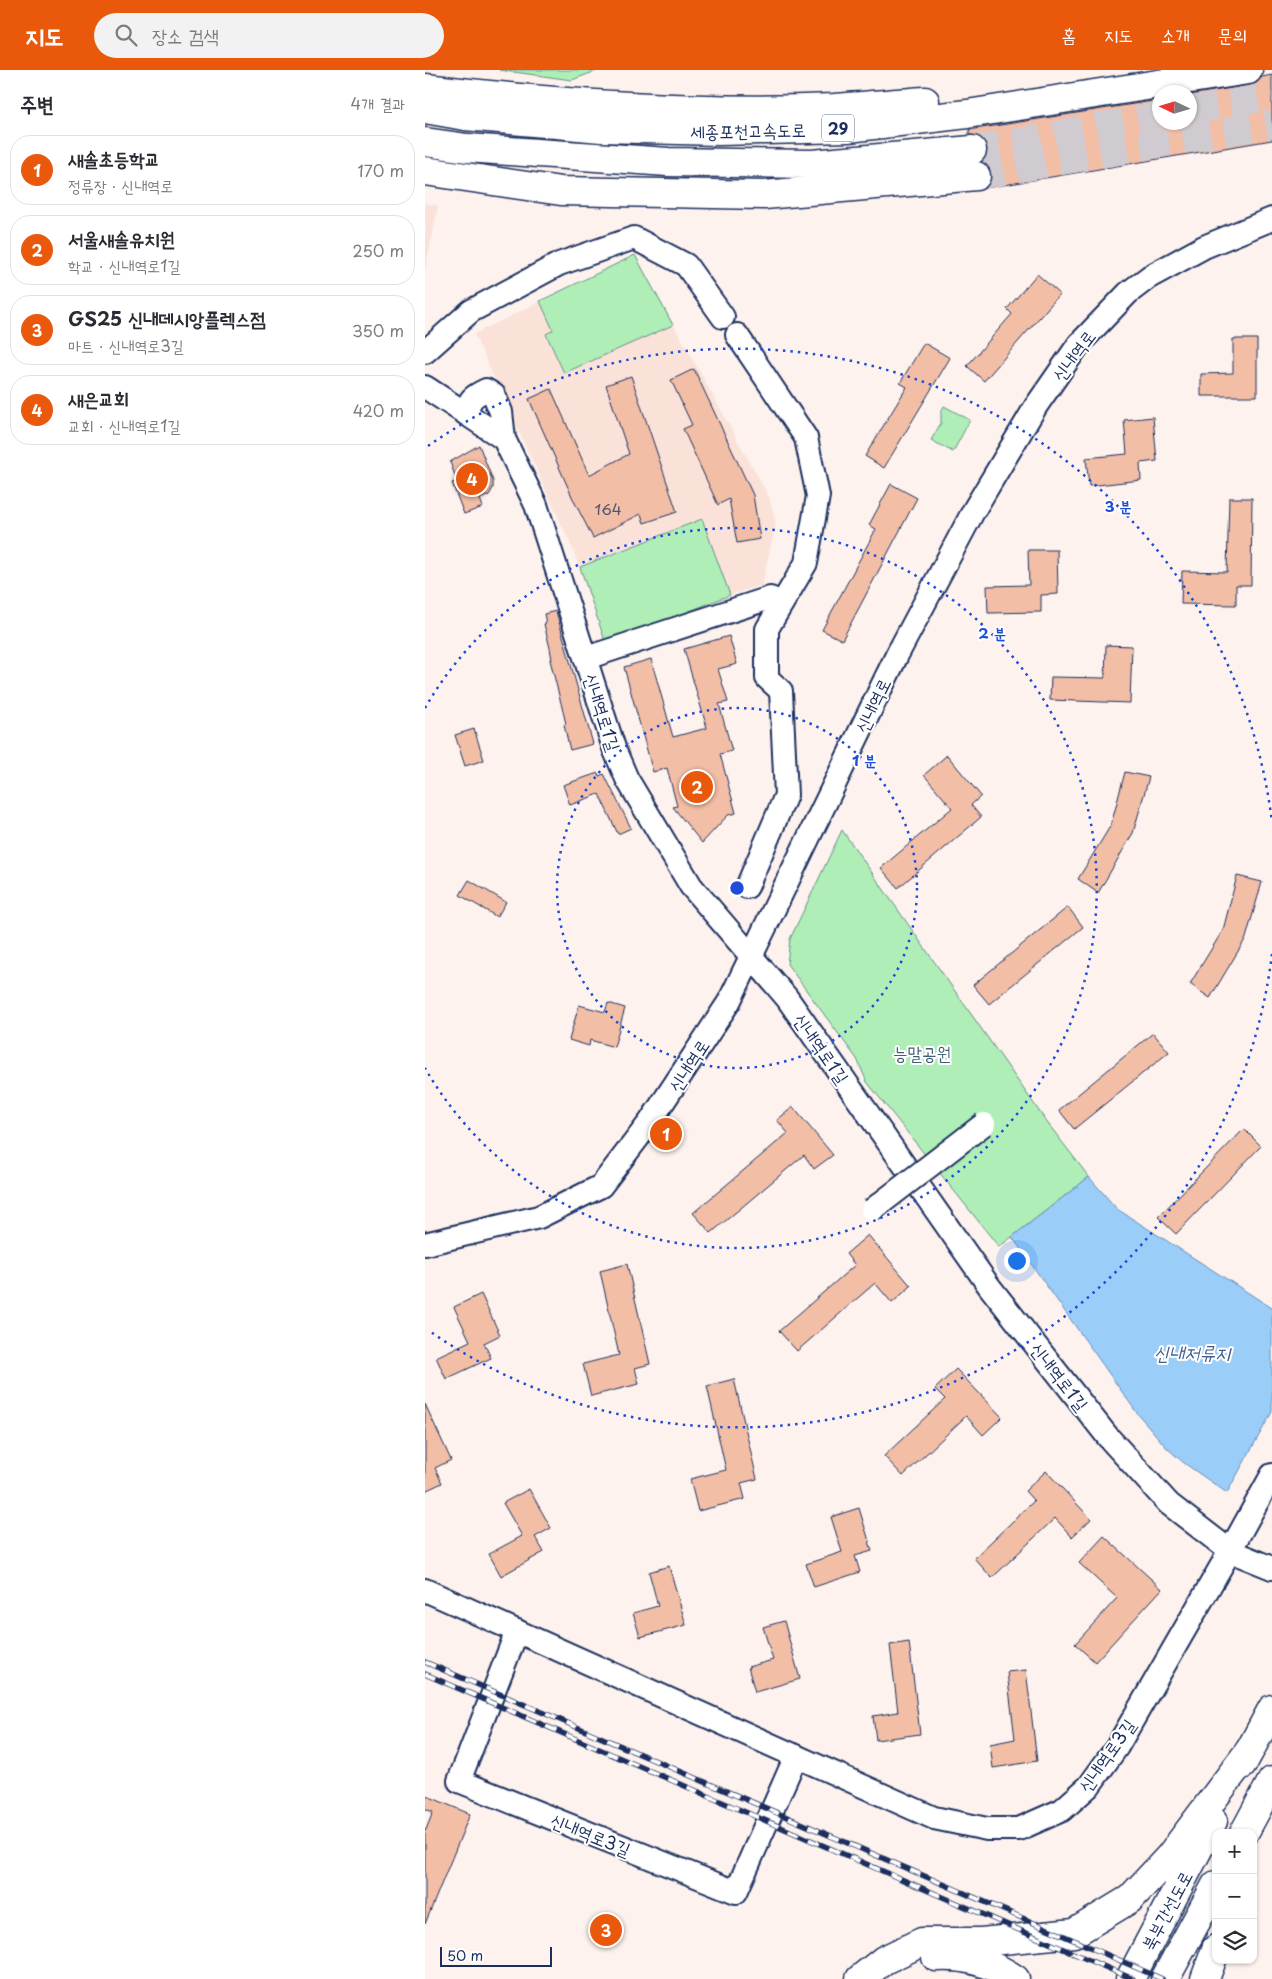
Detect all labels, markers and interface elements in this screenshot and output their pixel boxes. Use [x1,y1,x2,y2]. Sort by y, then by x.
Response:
search box [94,13,444,58]
text: 지도 [25,17,64,53]
icon: search [112,21,140,49]
text: 장소 검색 [152,21,219,49]
text: 홈 [1062,21,1076,48]
text: 지도 [1104,21,1133,48]
text: 소개 [1161,21,1190,48]
text: 문의 [1218,21,1247,48]
north arrow [1152,85,1197,130]
text: 주변 [20,87,54,119]
text: 4개 결과 [351,91,405,115]
road number: 29 [822,114,854,142]
street label: 세종포천고속도로 [690,115,806,145]
text: 새솔초등학교 [68,144,160,172]
text: 1 [33,158,41,182]
text: 170 m [358,158,404,182]
text: 정류장 · 신내역로 [68,173,173,197]
text: 서울새솔유치원 [68,224,175,252]
text: 2 [31,238,43,262]
text: 250 m [353,238,404,262]
text: 학교 · 신내역로1길 [68,253,180,277]
text: GS25 신내데시앙플렉스점 [68,304,266,332]
text: 3 [32,318,42,342]
text: 350 m [352,318,404,342]
street label: 신내역로 [1045,324,1101,386]
text: 마트 · 신내역로3길 [68,333,184,357]
text: 새은교회 [68,384,129,412]
text: 4 [32,398,42,422]
text: 420 m [353,398,404,422]
text: 교회 · 신내역로1길 [68,413,180,437]
pin: 4 [456,460,488,498]
text: 3 분 [1105,494,1131,517]
house number: 164 [594,497,622,520]
text: 2 분 [978,621,1006,644]
street label: 신내역로1길 [578,670,628,755]
street label: 신내역로 [847,673,897,737]
text: 1 분 [852,748,876,771]
pin: 2 [681,768,713,806]
centre of rings [728,879,746,897]
street label: 신내역로1길 [788,1007,856,1089]
street label: 신내역로 [661,1033,715,1097]
park label: 능말공원 [893,1039,951,1066]
pin: 1 [650,1115,682,1153]
your location [1004,1248,1030,1274]
street label: 신내역로1길 [1025,1336,1096,1416]
water label: 신내저류지 [1154,1338,1232,1366]
street label: 신내역로3길 [1071,1712,1142,1797]
street label: 신내역로3길 [547,1806,636,1862]
map controls [1212,1829,1257,1964]
button: + [1212,1829,1257,1874]
street label: 북부간선도로 [1134,1865,1198,1955]
button: − [1212,1874,1257,1919]
pin: 3 [590,1911,622,1949]
button: layers [1212,1919,1257,1964]
scale bar [440,1944,553,1967]
text: 50 m [447,1945,483,1966]

